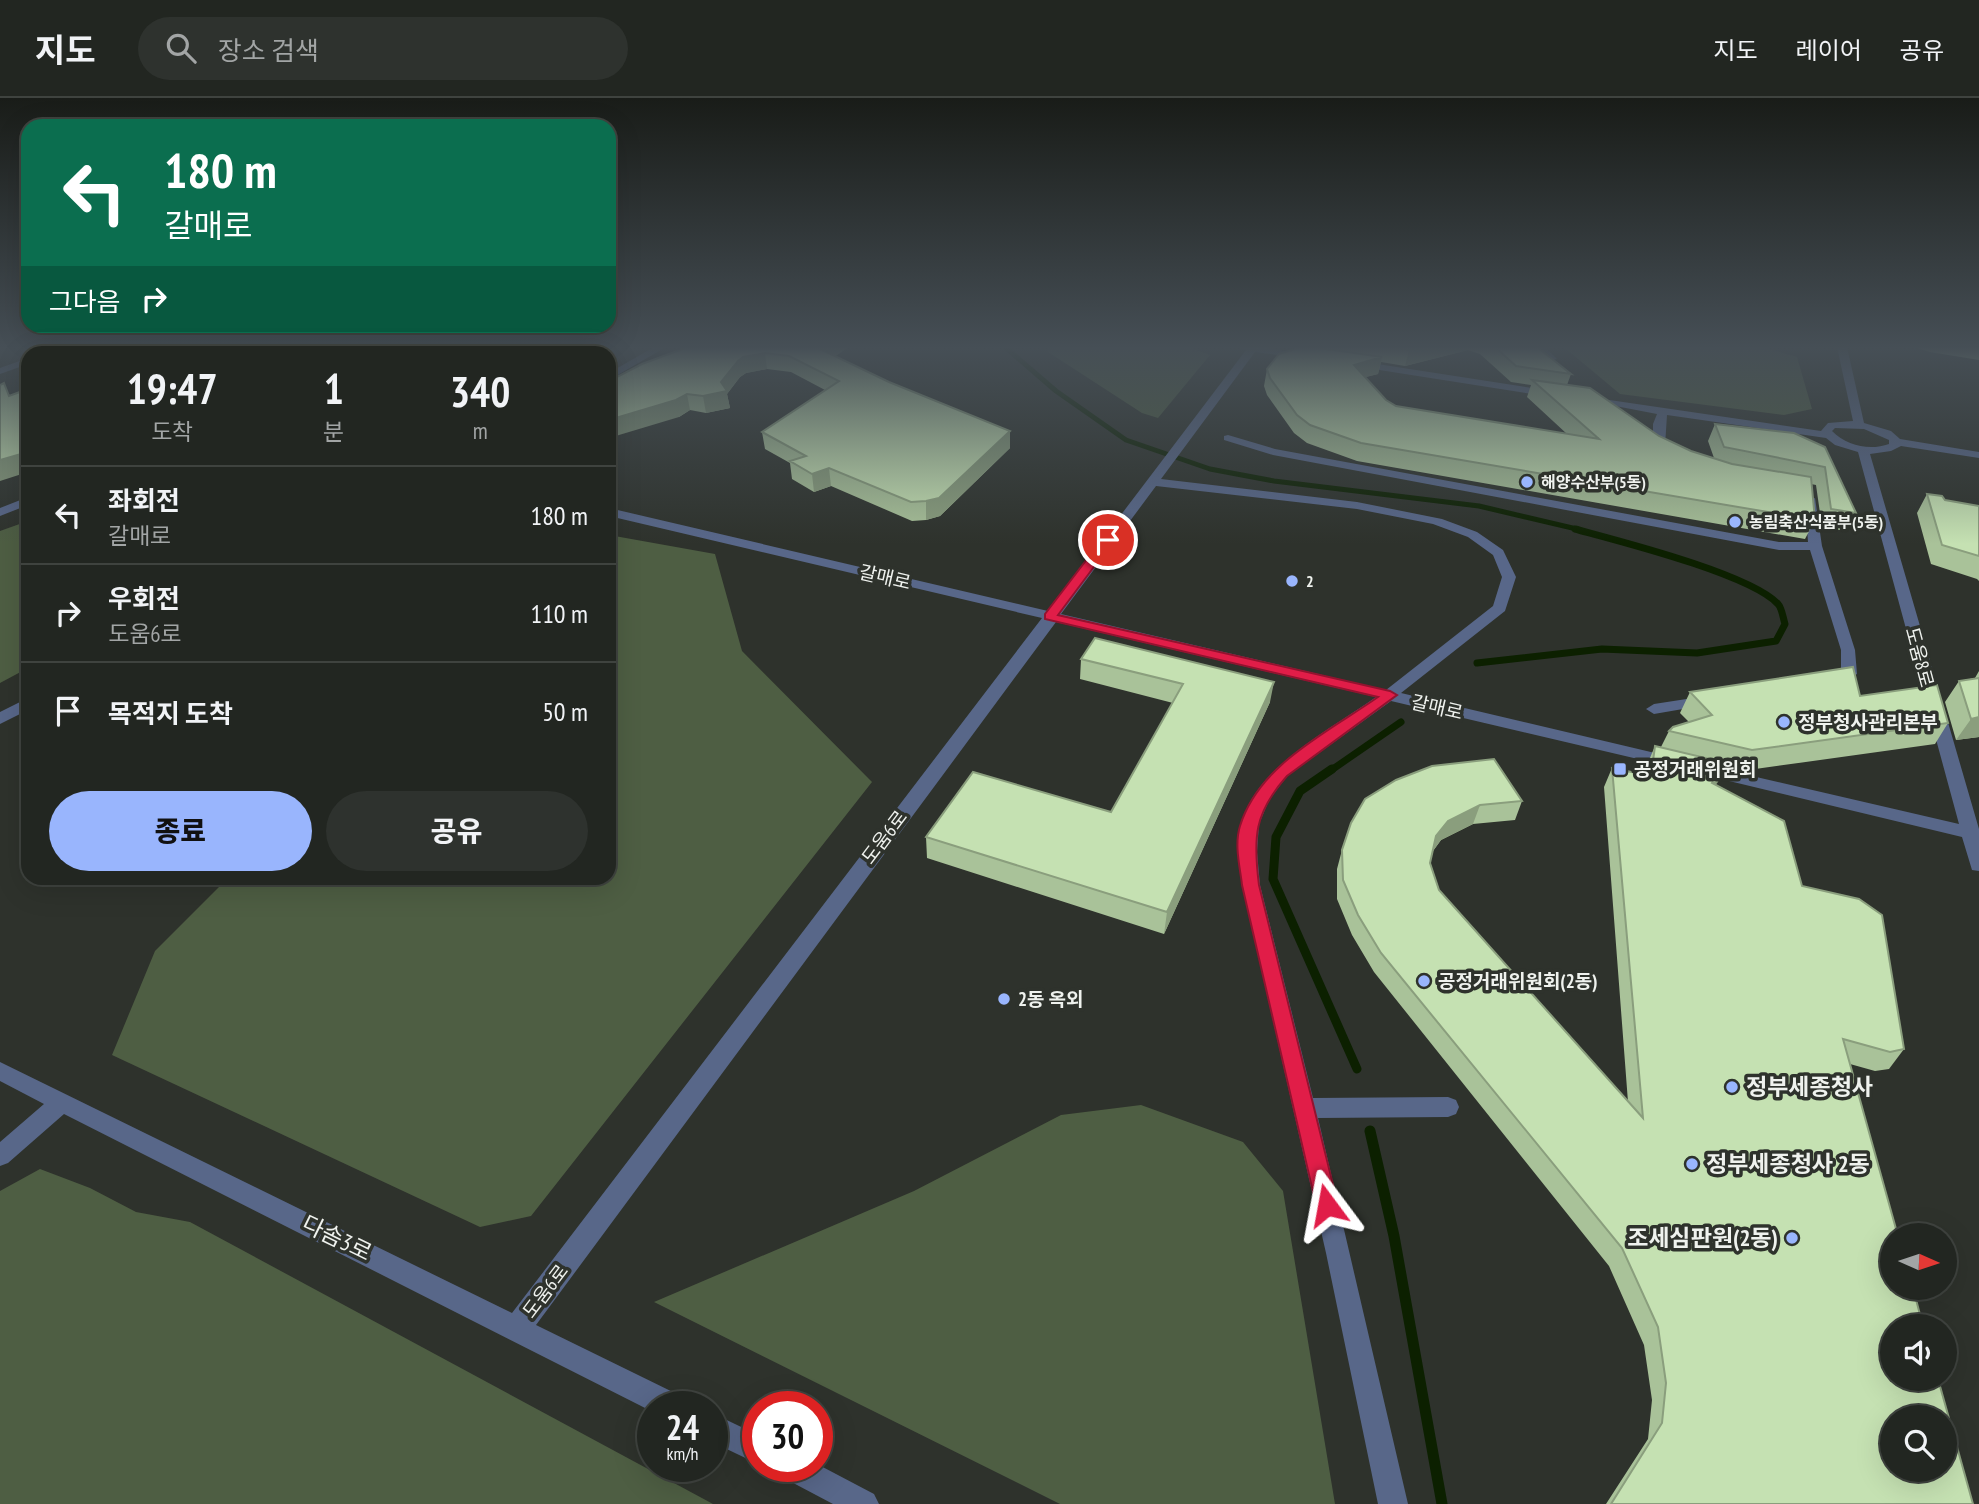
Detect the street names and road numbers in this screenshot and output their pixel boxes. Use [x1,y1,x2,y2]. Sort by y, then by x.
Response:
street label: 갈매로 [857,559,913,595]
street label: 도움8로 [1901,624,1939,690]
street label: 갈매로 [1409,689,1465,725]
street label: 도움6로 [856,805,912,869]
street label: 다솜3로 [298,1208,377,1267]
street label: 도움6로 [517,1259,573,1323]

